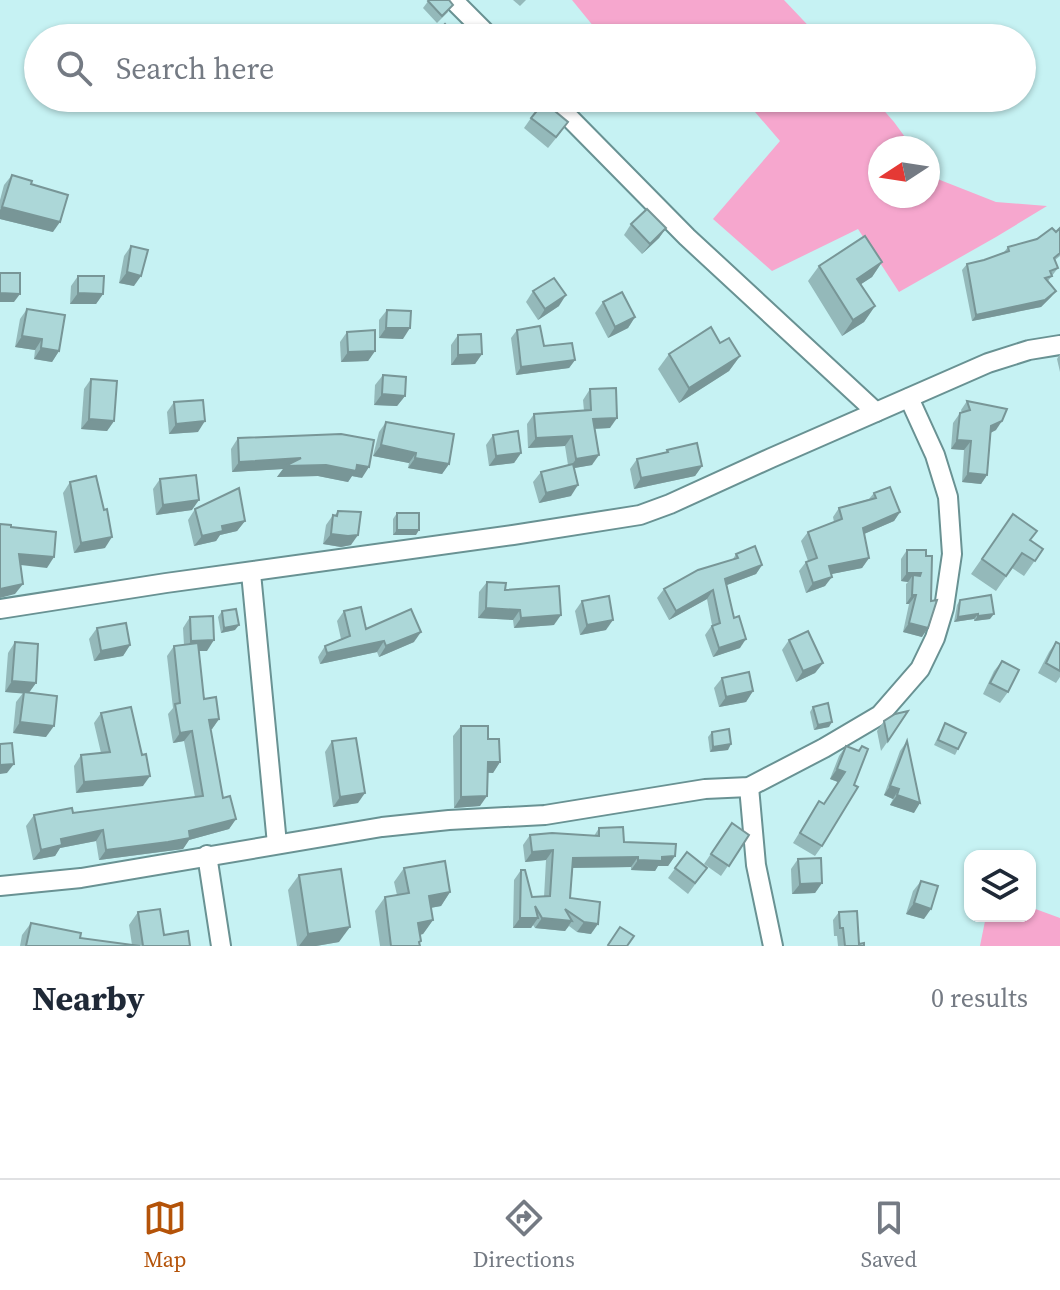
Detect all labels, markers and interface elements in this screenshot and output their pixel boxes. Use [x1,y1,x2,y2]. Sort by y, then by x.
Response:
search box [24,24,1036,112]
icon: search [52,46,96,90]
text: Search here [116,48,274,89]
north arrow [868,136,940,208]
map controls [964,850,1036,922]
button: layers [964,850,1036,922]
text: Nearby [32,975,145,1021]
text: 0 results [931,980,1028,1016]
tab: Map [143,1196,187,1274]
tab: Directions [473,1196,575,1274]
tab: Saved [861,1196,917,1274]

